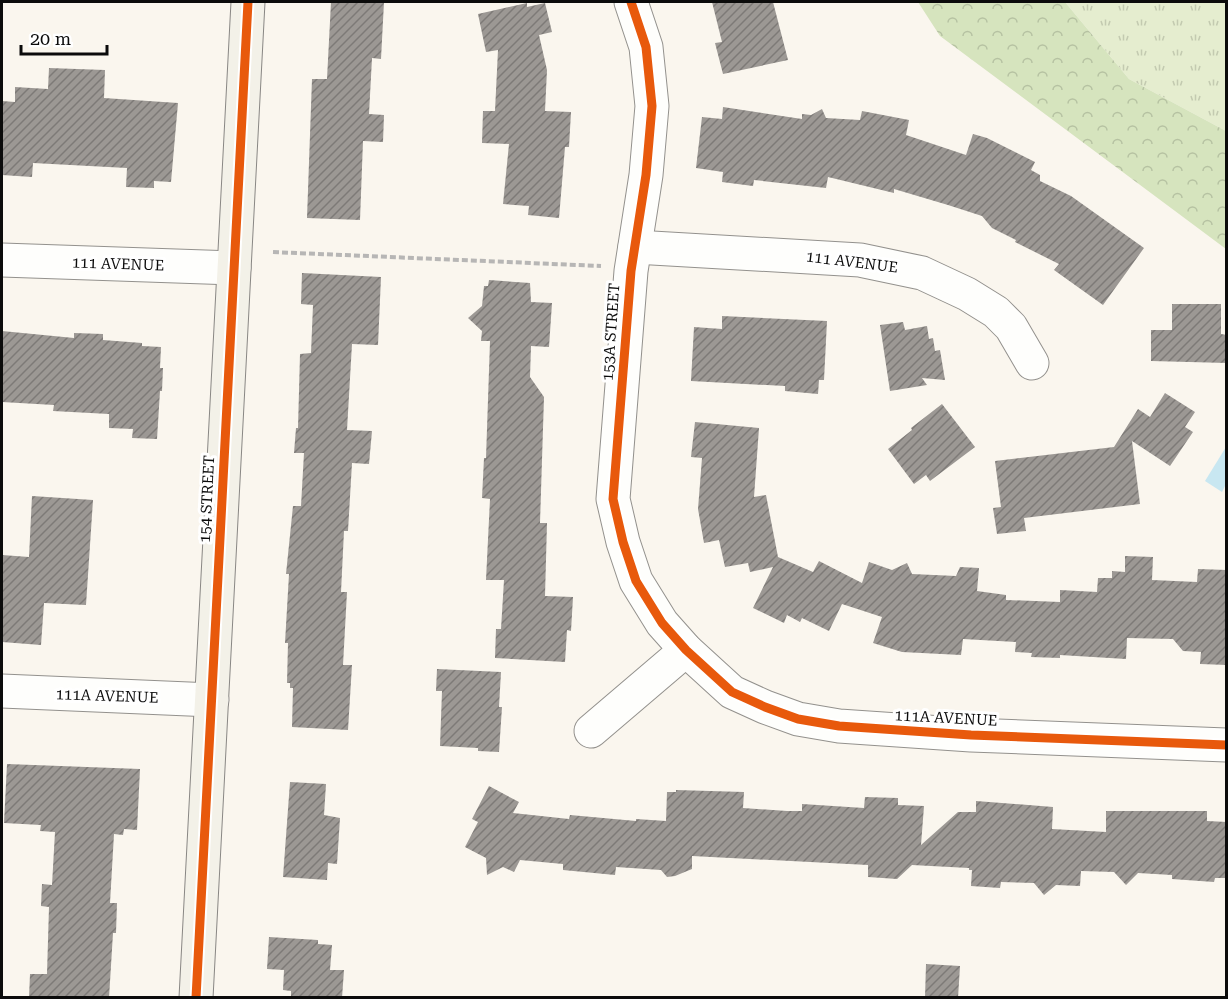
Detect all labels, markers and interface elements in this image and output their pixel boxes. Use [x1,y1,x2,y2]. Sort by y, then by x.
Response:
scale bar [21,18,106,56]
text: 20 m [30,28,71,49]
street label: 111 AVENUE [805,247,899,277]
street label: 111 AVENUE [72,253,164,275]
street label: 153A STREET [599,282,623,382]
street label: 154 STREET [196,455,218,543]
street label: 111A AVENUE [55,685,159,707]
street label: 111A AVENUE [894,706,998,730]

